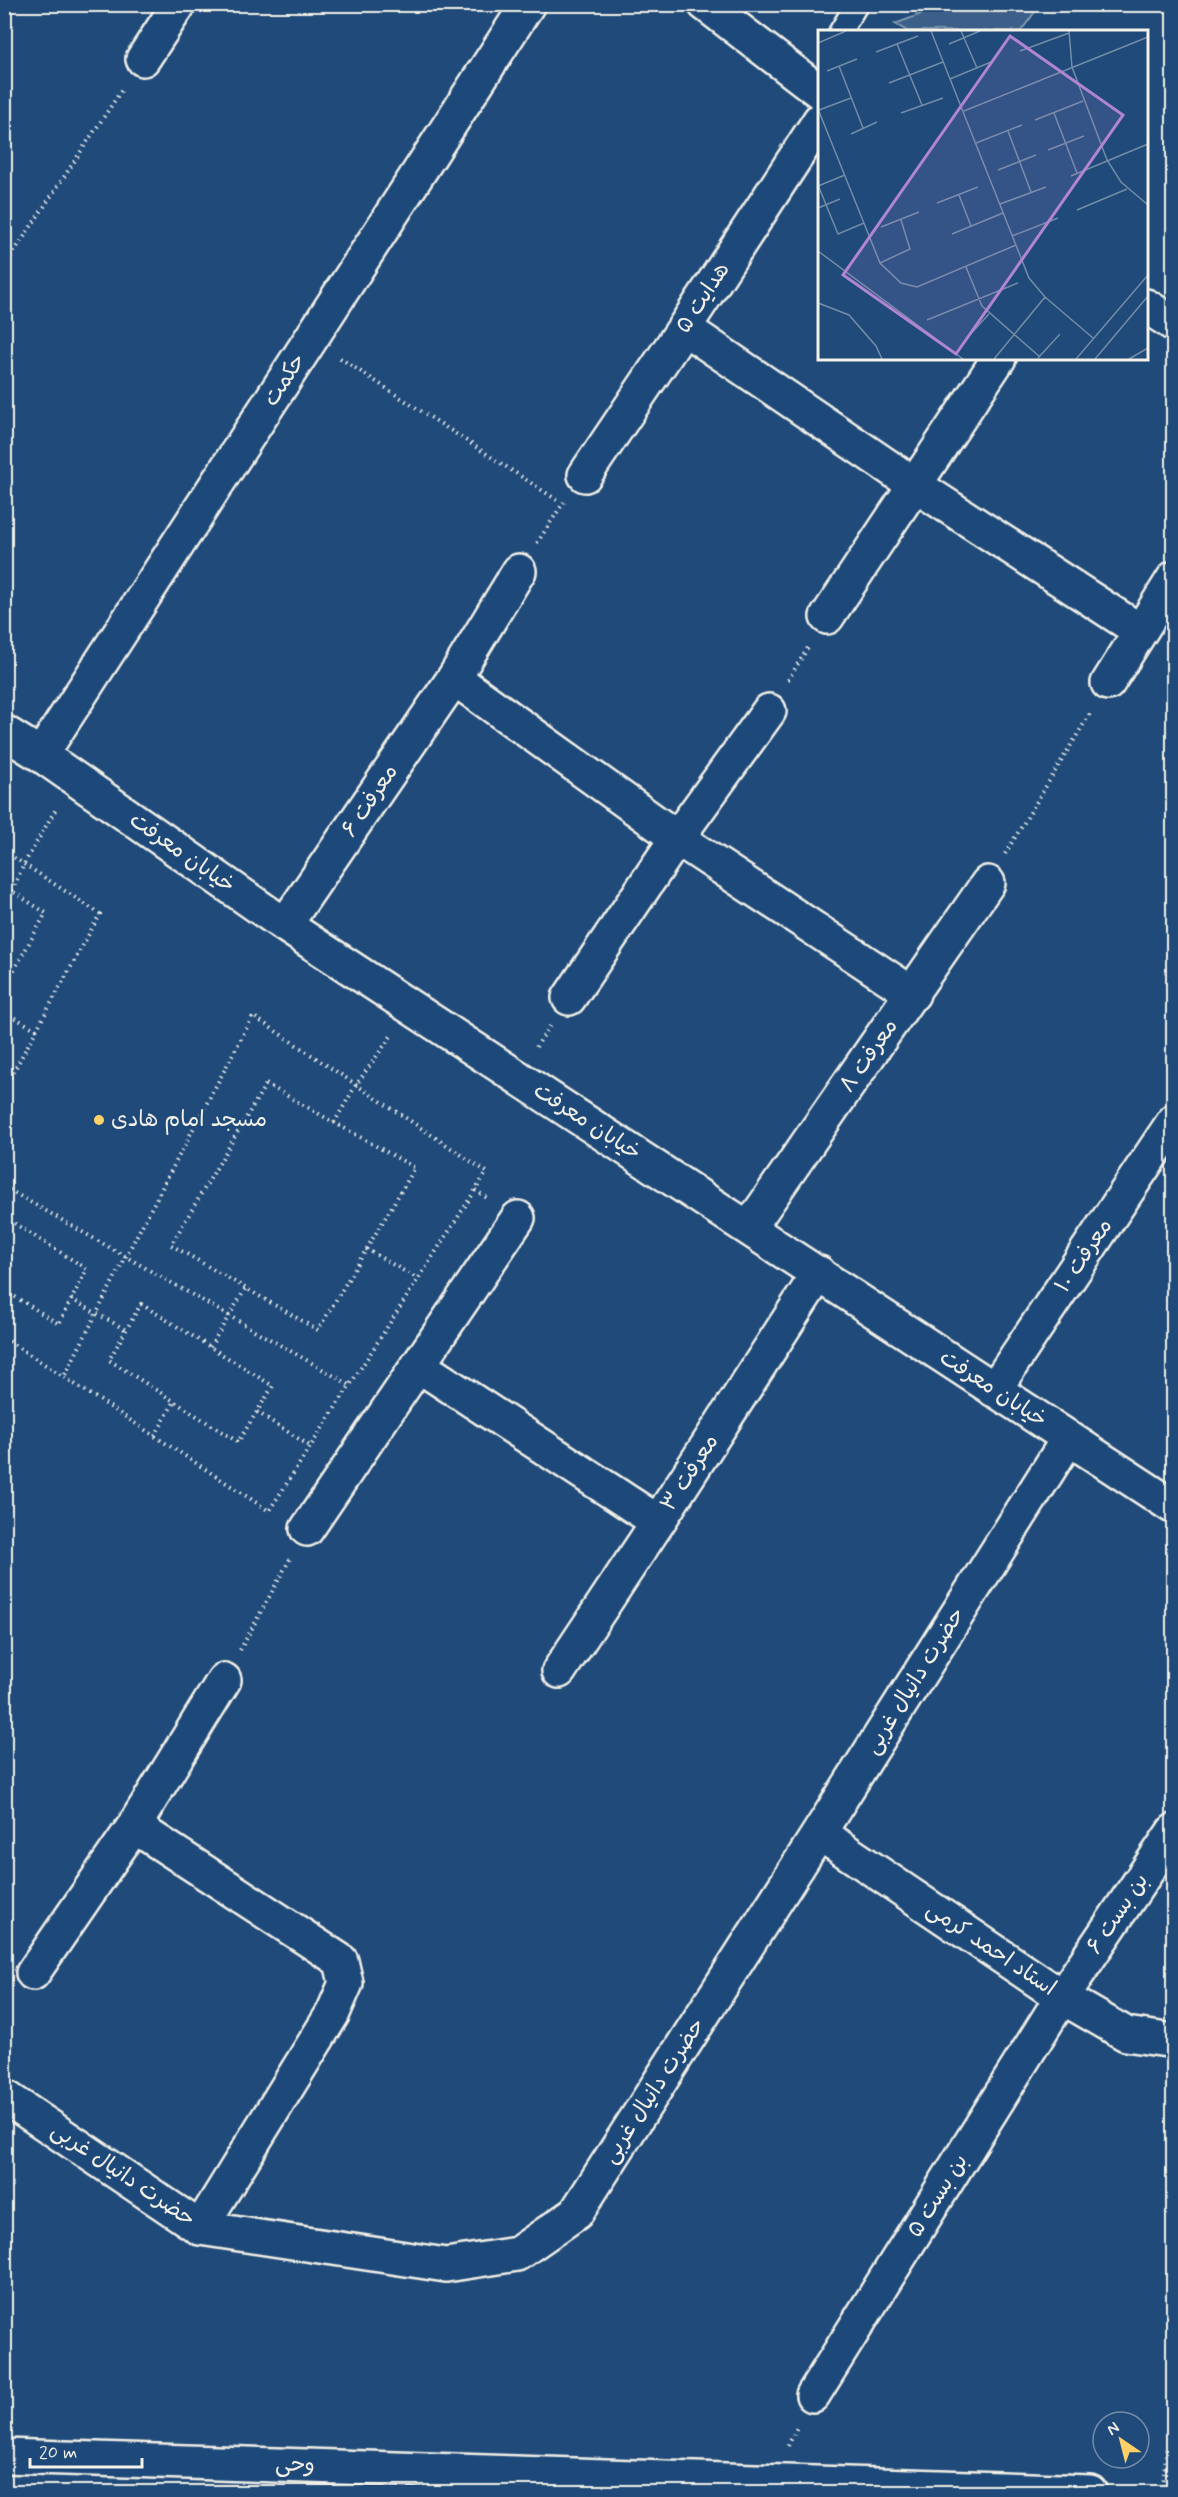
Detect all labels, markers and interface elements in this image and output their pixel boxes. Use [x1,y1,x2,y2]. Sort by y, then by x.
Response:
inset map [818,30,1148,360]
street label: هدایت ۵ [670,257,736,339]
street label: حکمت [258,348,312,412]
street label: معرفت ۶ [336,759,404,843]
street label: خیابان معرفت [124,806,240,900]
street label: معرفت ۸ [833,1014,905,1098]
street label: خیابان معرفت [528,1077,646,1167]
place label: مسجد امام هادی [111,1106,267,1135]
marker: مسجد امام هادی [92,1113,106,1127]
street label: معرفت ۱۰ [1049,1214,1119,1298]
street label: خیابان معرفت [934,1344,1052,1434]
street label: معرفت ۳ [655,1429,725,1517]
street label: حضرت دانیال غربی [859,1602,971,1760]
street label: بن بست ۶ [1081,1868,1155,1960]
street label: استاد احمد کرمی [921,1895,1061,2003]
street label: حضرت دانیال غربی [596,2013,712,2169]
street label: حضرت دانیال غربی [45,2116,201,2234]
street label: بن بست ۵ [901,2149,975,2243]
north arrow [1091,2410,1151,2470]
text: N [1103,2417,1124,2441]
scale bar [30,2431,142,2469]
text: 20 m [39,2441,77,2465]
street label: وحی [275,2450,315,2480]

